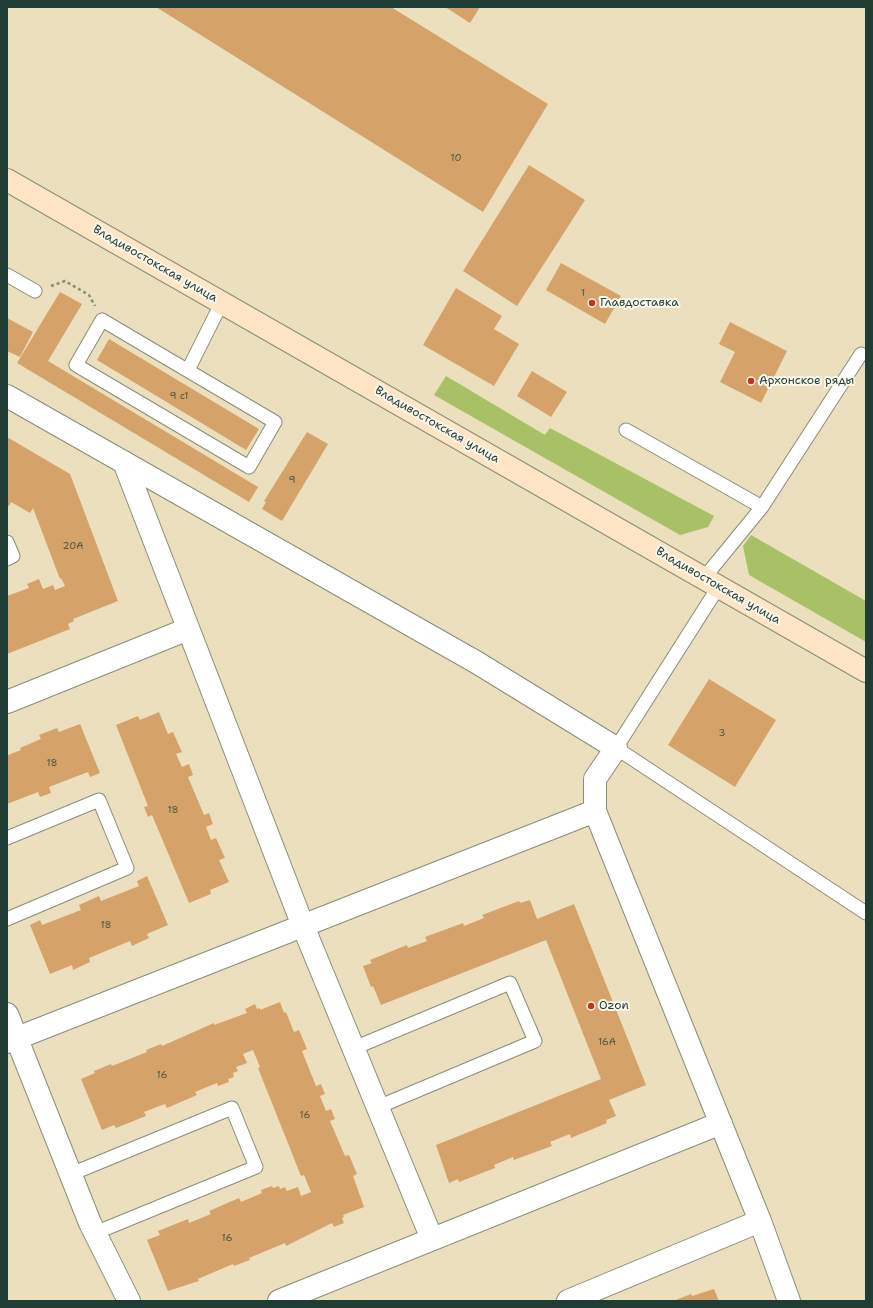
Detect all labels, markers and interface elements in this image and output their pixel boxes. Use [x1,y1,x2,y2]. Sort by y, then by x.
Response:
house number: 10 [451,152,461,164]
street label: Владивостокская улица [90,222,220,306]
house number: 1 [581,287,585,299]
place label: Главдоставка [600,296,679,310]
marker: Главдоставка [587,298,597,308]
place label: Архонское ряды [759,374,854,388]
marker: Архонское ряды [746,376,756,386]
street label: Владивостокская улица [372,383,502,467]
house number: 9 с1 [170,390,188,402]
house number: 9 [289,474,295,486]
house number: 20А [63,540,83,552]
street label: Владивостокская улица [653,544,783,628]
house number: 3 [719,727,725,739]
house number: 18 [46,757,58,769]
house number: 18 [167,804,179,816]
house number: 18 [100,919,112,931]
place label: Ozon [599,999,629,1013]
marker: Ozon [586,1001,596,1011]
house number: 16А [598,1036,616,1048]
house number: 16 [157,1069,167,1081]
house number: 16 [300,1109,310,1121]
house number: 16 [222,1232,232,1244]

